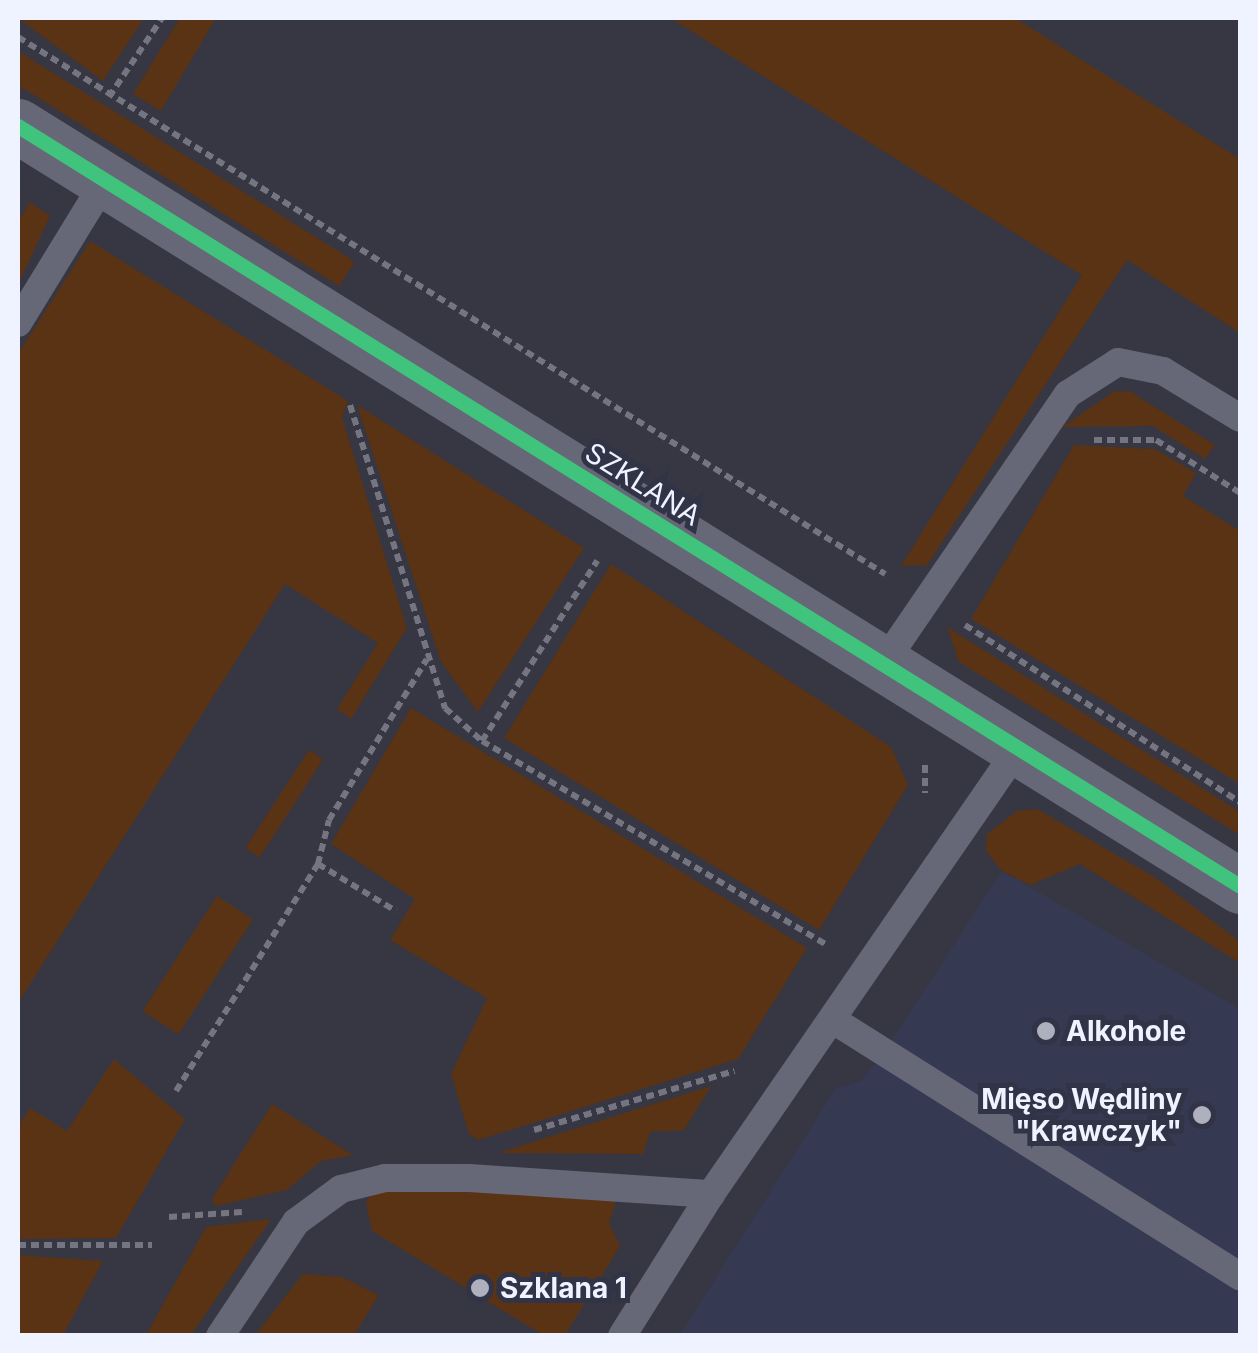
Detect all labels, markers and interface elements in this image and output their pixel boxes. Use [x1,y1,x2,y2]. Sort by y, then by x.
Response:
street label: SZKLANA [579,435,707,533]
place label: Alkohole [1066,1014,1186,1048]
marker: Alkohole [1035,1020,1057,1042]
place label: Mięso Wędliny "Krawczyk" [981,1082,1182,1148]
marker: Mięso Wędliny "Krawczyk" [1191,1104,1213,1126]
place label: Szklana 1 [500,1271,627,1305]
marker: Szklana 1 [469,1277,491,1299]

